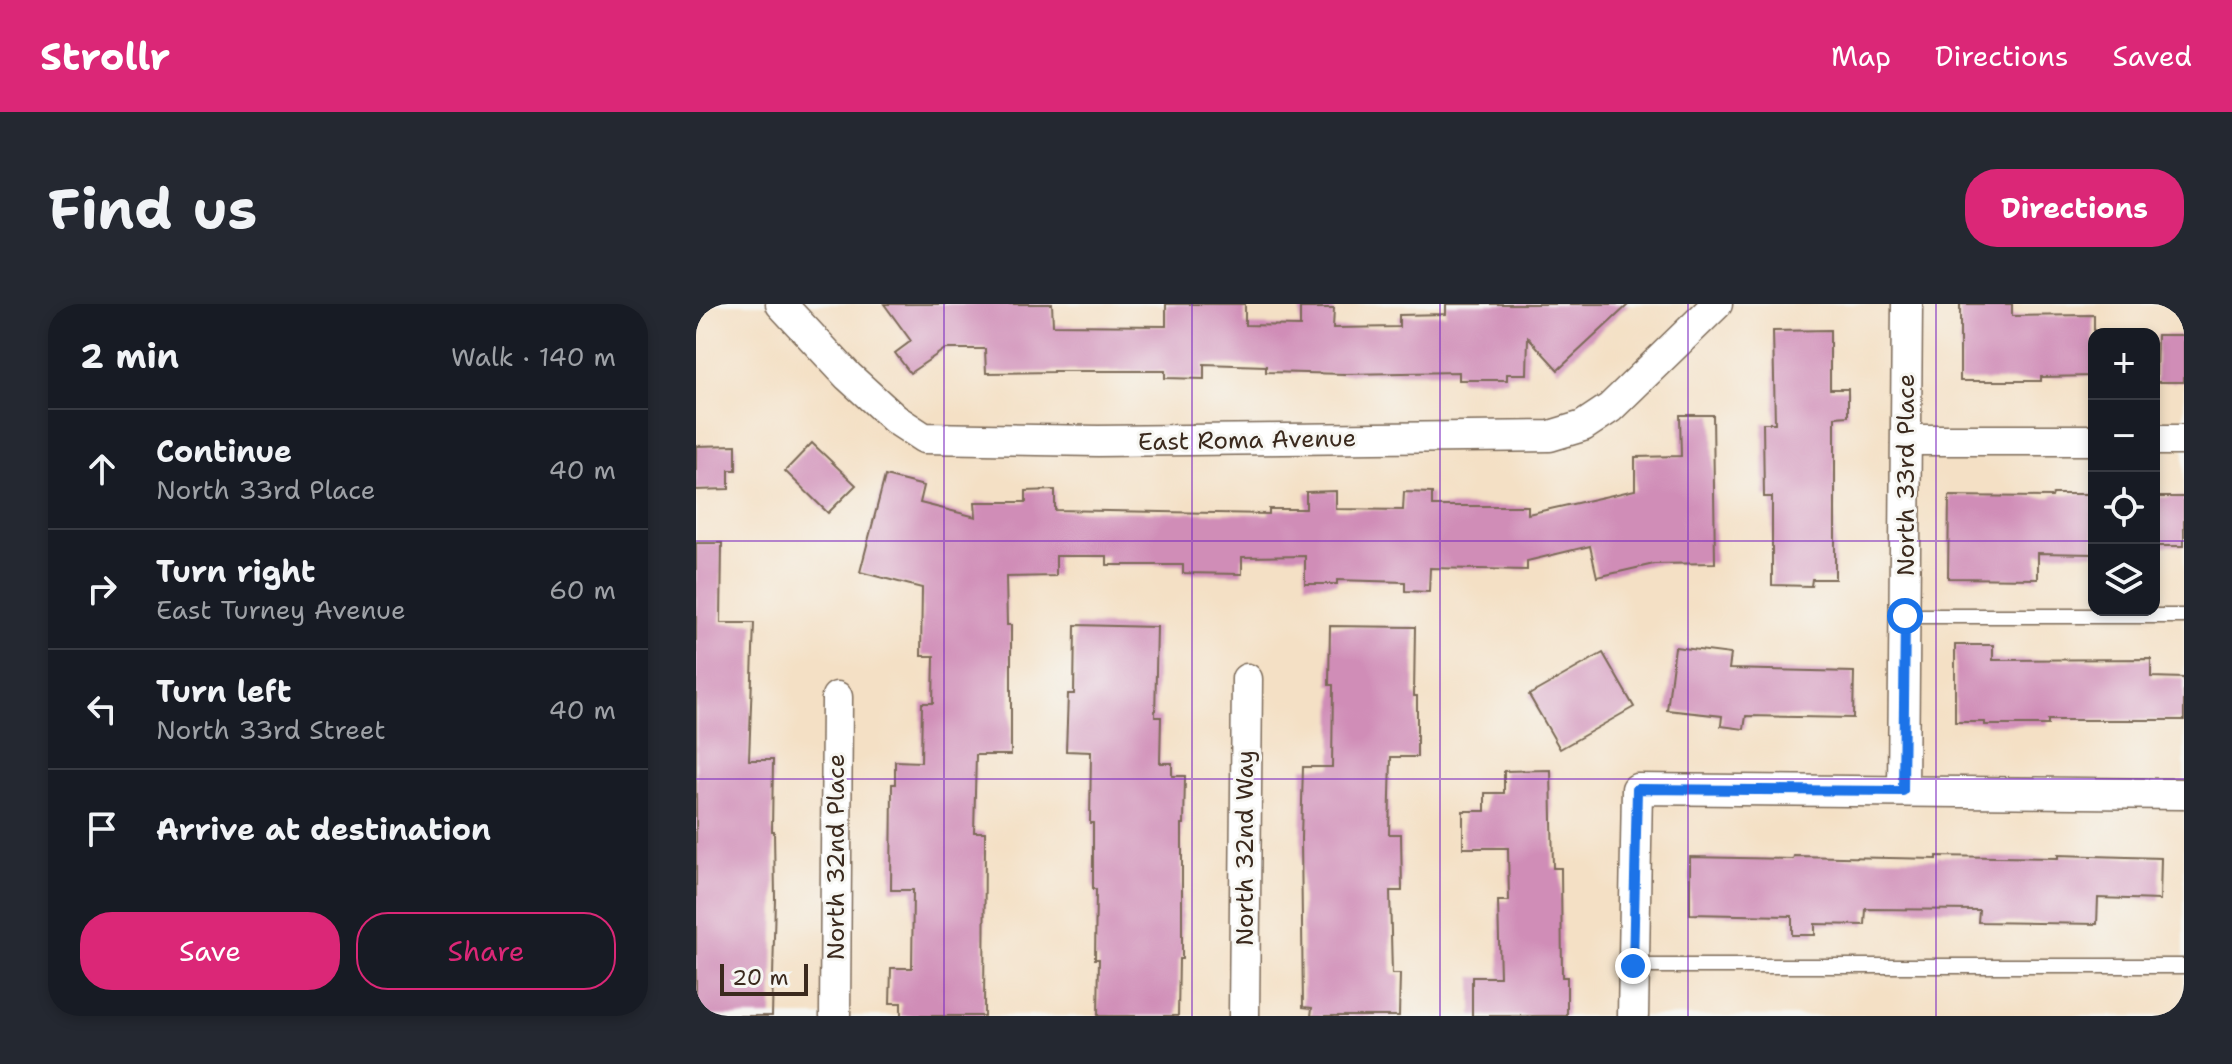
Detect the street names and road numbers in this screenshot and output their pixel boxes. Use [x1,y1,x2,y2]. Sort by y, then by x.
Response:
street label: North 33rd Place [1890,374,1922,576]
street label: East Roma Avenue [1138,422,1356,458]
street label: North 32nd Way [1229,750,1261,946]
street label: North 32nd Place [820,754,852,960]

